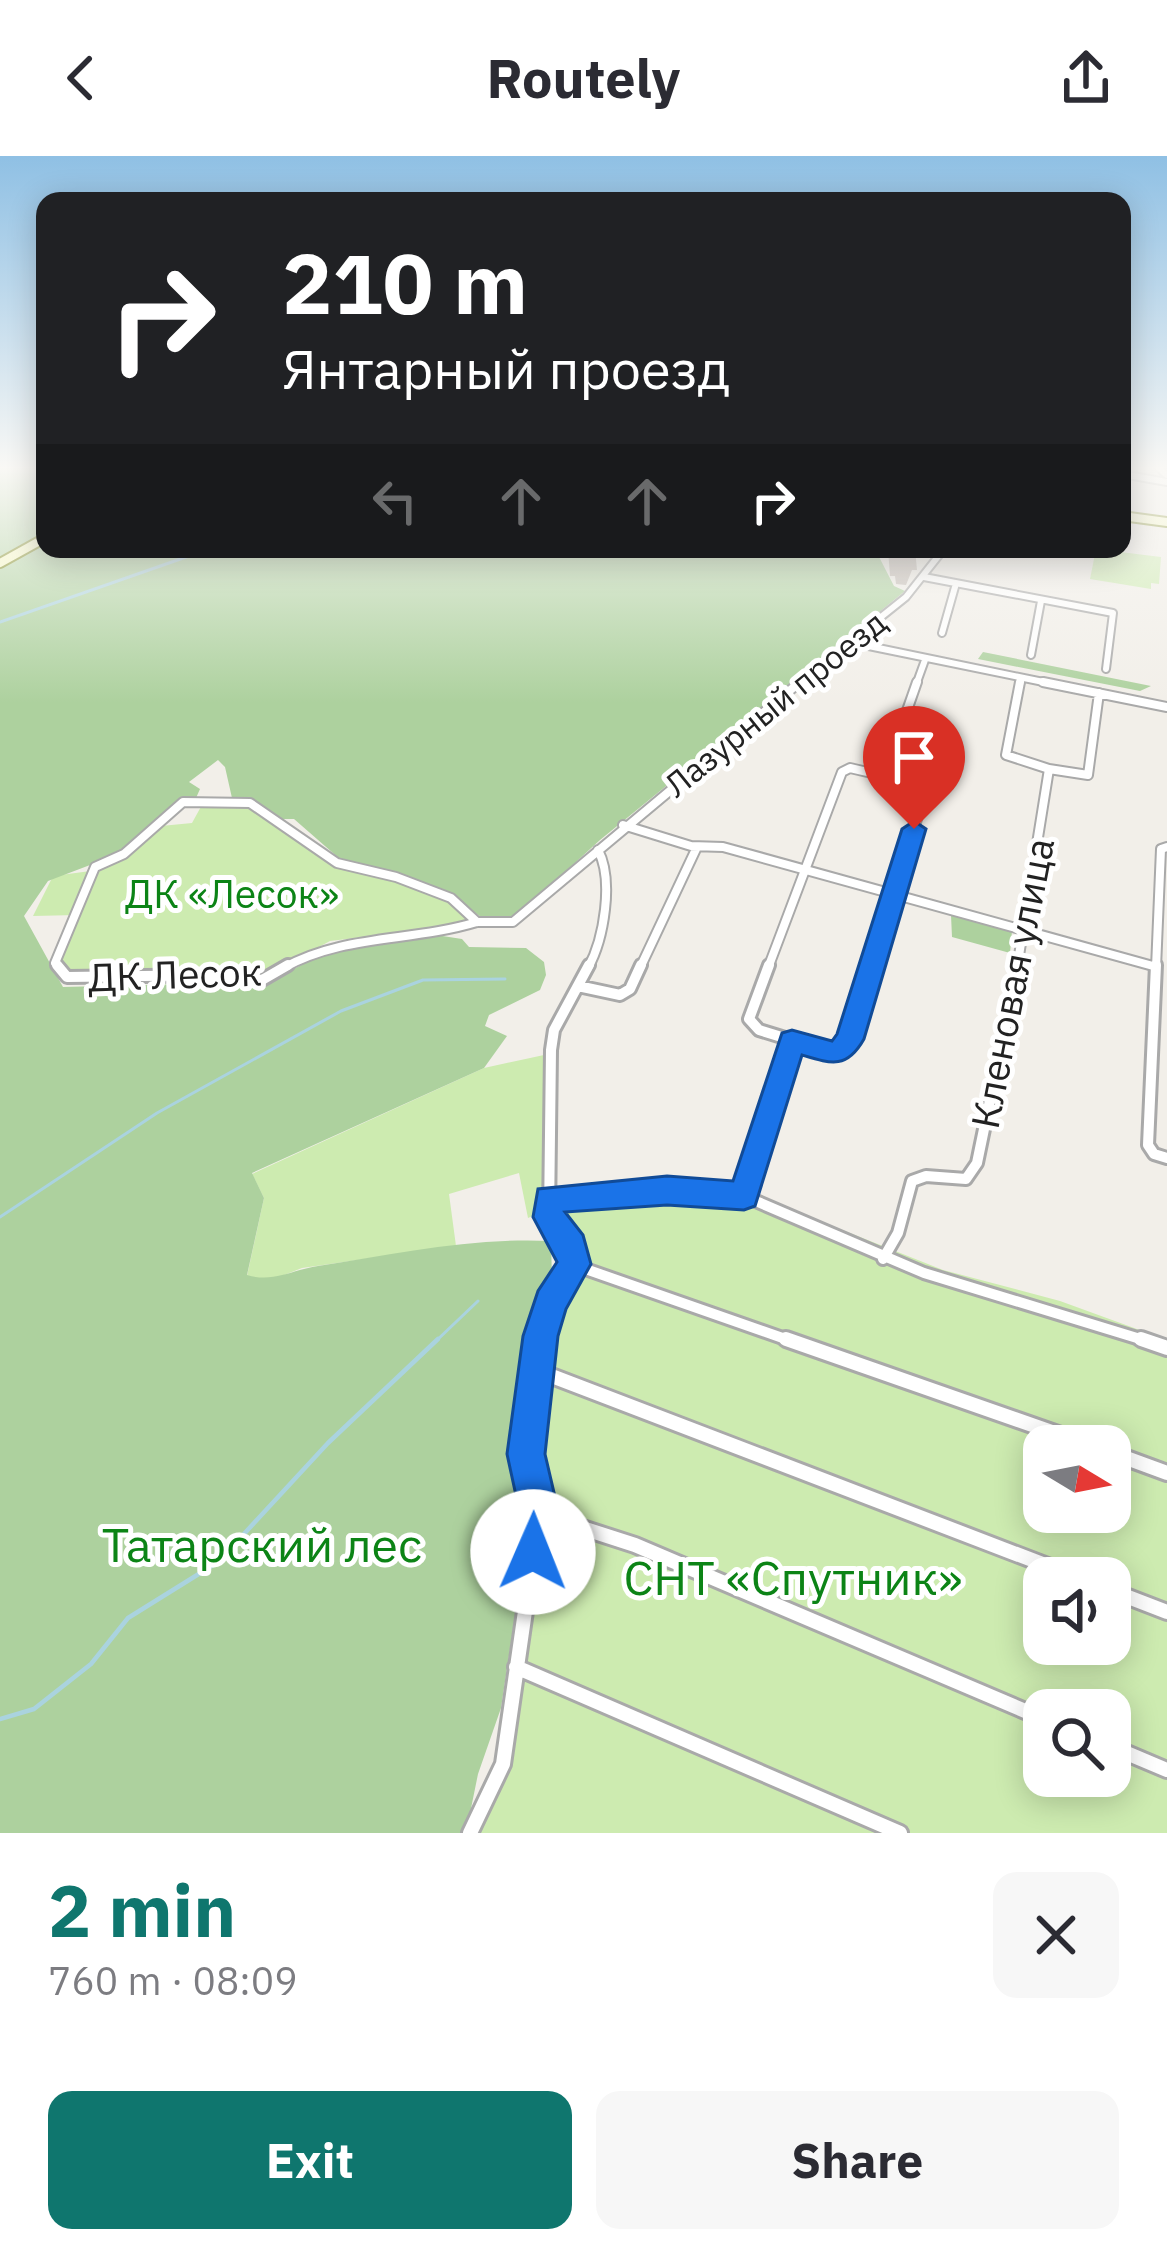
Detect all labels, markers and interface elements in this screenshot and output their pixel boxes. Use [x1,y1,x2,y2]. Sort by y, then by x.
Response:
text: Routely [487,43,680,113]
icon: back [48,45,114,111]
icon: share [1053,45,1119,111]
text: 210 m [282,228,528,337]
icon: right [84,240,240,396]
text: Янтарный проезд [282,334,730,404]
icon: left [362,468,428,534]
icon: ahead [488,468,554,534]
icon: ahead [614,468,680,534]
icon: right [740,468,806,534]
street label: Лазурный проезд [655,600,895,806]
pin [863,706,965,829]
icon: arrive [881,724,947,790]
street label: Кленовая улица [959,833,1065,1133]
park label: ДК «Лесок» [125,868,339,919]
street label: ДК Лесок [87,945,263,1003]
north arrow [1023,1425,1131,1533]
map controls [1023,1425,1131,1797]
position arrow [470,1489,596,1615]
park label: Татарский лес [102,1513,422,1575]
park label: СНТ «Спутник» [624,1546,962,1608]
button: sound [1023,1557,1131,1665]
button: search [1023,1689,1131,1797]
text: 2 min [48,1863,236,1957]
button: close [993,1872,1119,1998]
text: 760 m · 08:09 [48,1955,298,2006]
button: Exit [48,2091,572,2229]
button: Share [596,2091,1119,2229]

